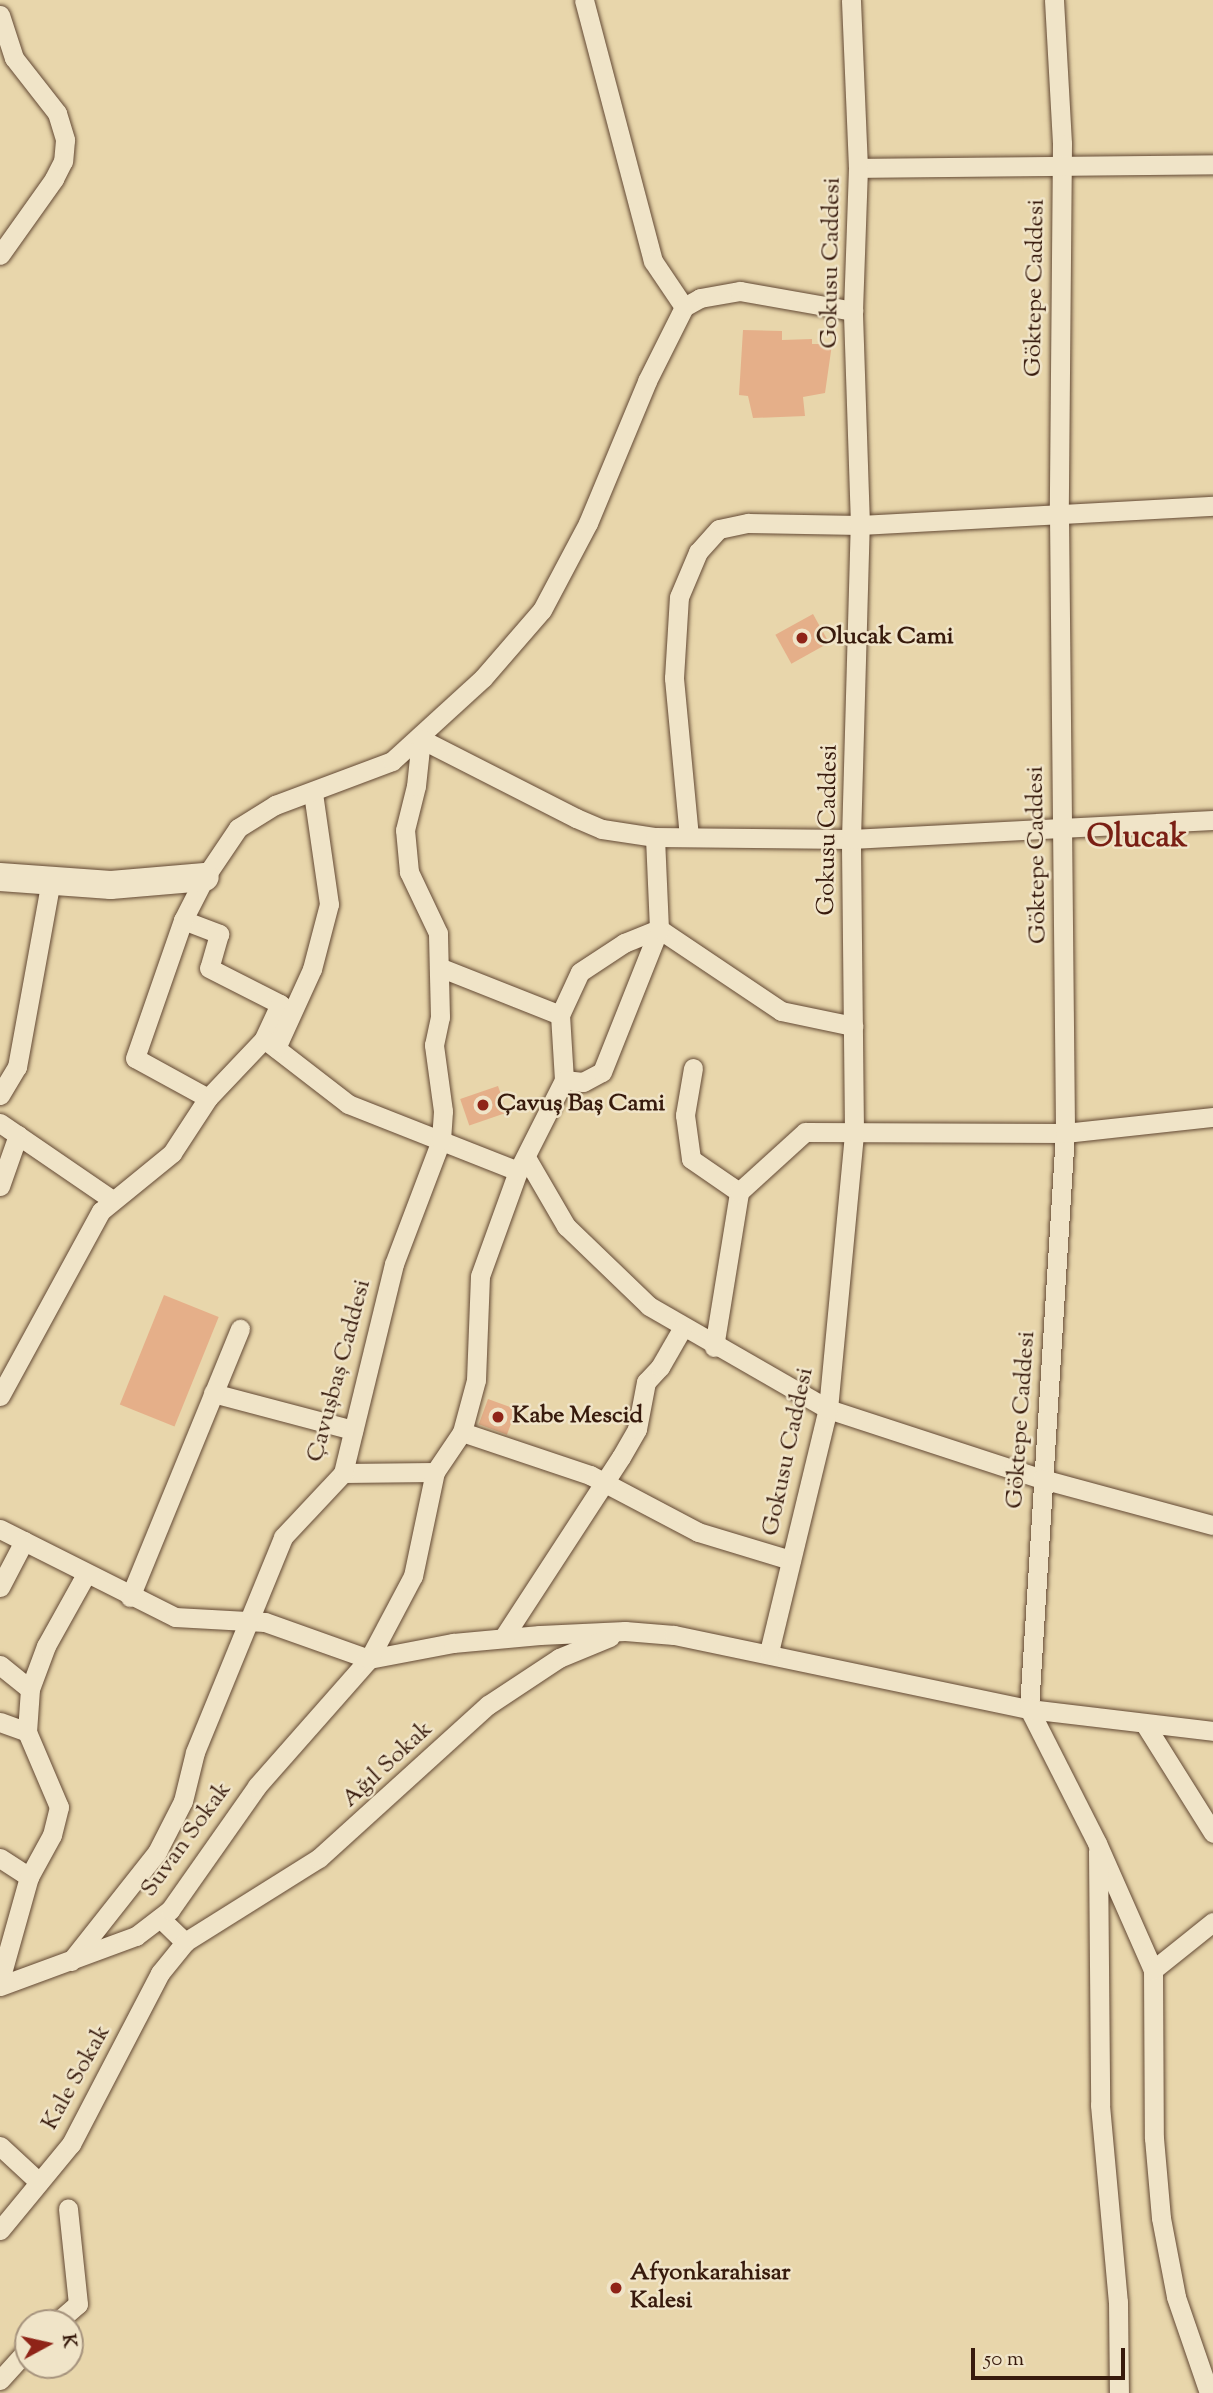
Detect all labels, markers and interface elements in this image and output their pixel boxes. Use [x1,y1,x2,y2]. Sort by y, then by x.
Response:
street label: Gokusu Caddesi [816,177,848,349]
street label: Göktepe Caddesi [1020,199,1052,377]
place label: Olucak Cami [816,624,954,652]
marker: Olucak Cami [794,630,810,646]
street label: Gokusu Caddesi [813,744,845,916]
street label: Göktepe Caddesi [1022,766,1054,944]
district label: Olucak [1087,819,1187,857]
place label: Çavuş Baş Cami [497,1091,665,1119]
marker: Çavuş Baş Cami [475,1097,491,1113]
street label: Çavuşbaş Caddesi [302,1277,378,1465]
street label: Göktepe Caddesi [1001,1330,1043,1510]
street label: Gokusu Caddesi [757,1365,821,1539]
place label: Kabe Mescid [512,1403,643,1431]
marker: Kabe Mescid [490,1409,506,1425]
street label: Ağıl Sokak [337,1716,439,1814]
street label: Suvan Sokak [136,1777,238,1903]
street label: Kale Sokak [36,2020,118,2136]
place label: Afyonkarahisar Kalesi [630,2260,791,2316]
marker: Afyonkarahisar Kalesi [608,2280,624,2296]
north arrow [14,2309,84,2379]
text: K [54,2333,83,2350]
scale bar [975,2334,1129,2378]
text: 50 m [984,2345,1024,2375]

